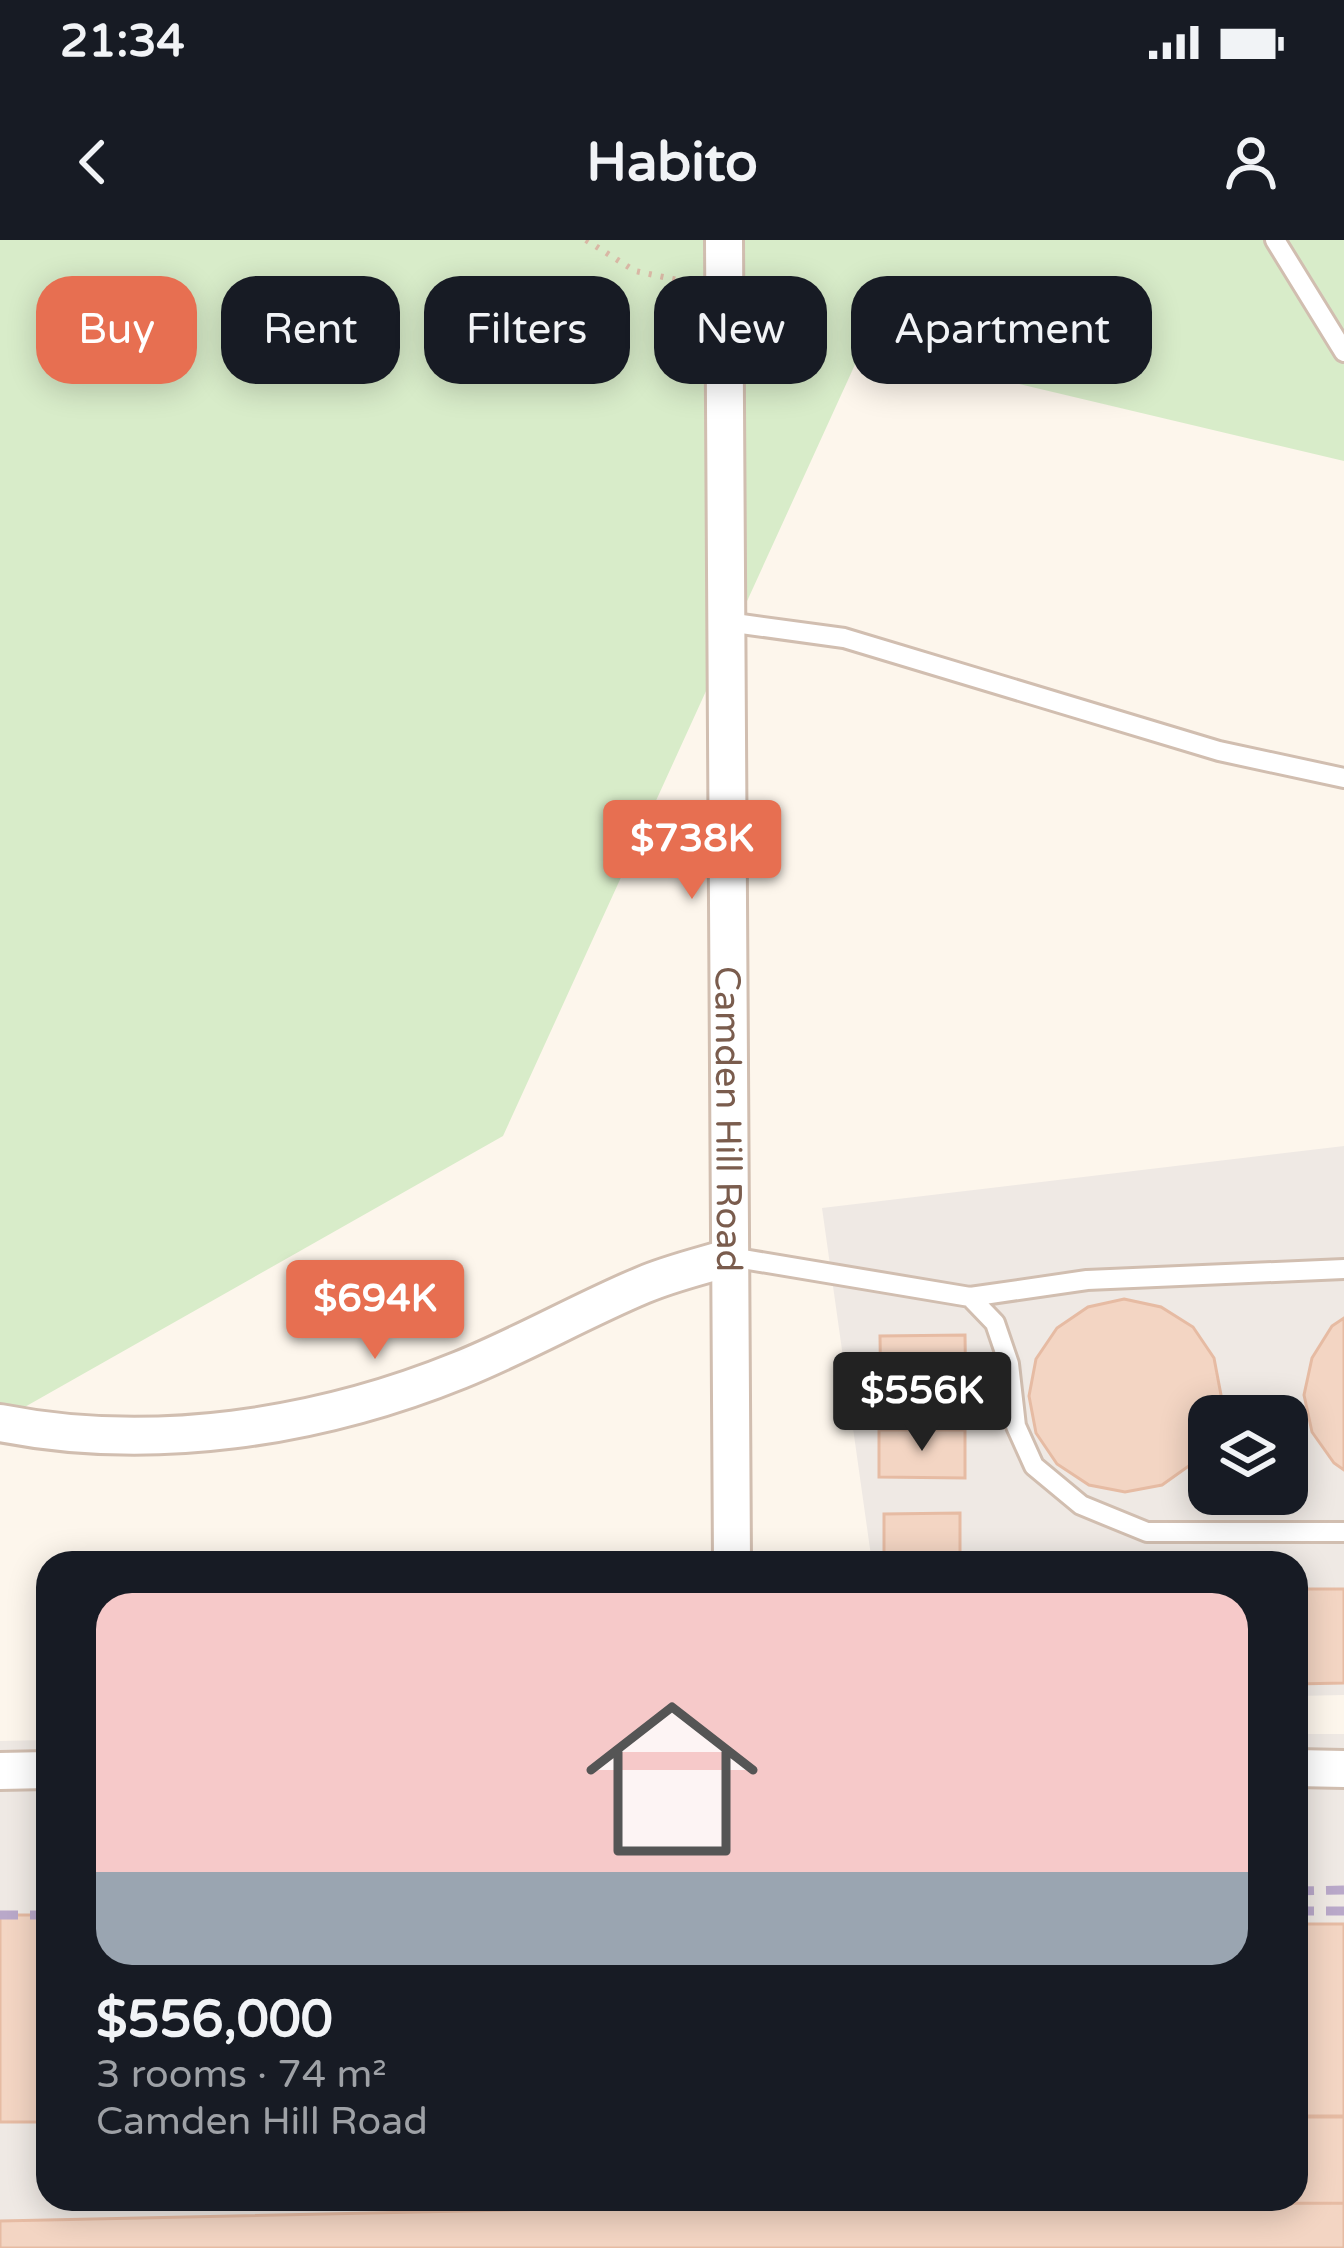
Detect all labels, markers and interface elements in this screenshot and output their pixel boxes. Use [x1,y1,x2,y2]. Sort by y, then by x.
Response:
text: 21:34 [60,15,185,69]
icon: back [60,129,126,195]
icon: person [1218,129,1284,195]
text: Habito [586,130,758,195]
chip: Buy [36,276,197,384]
chip: Rent [221,276,400,384]
chip: Filters [424,276,630,384]
chip: New [654,276,827,384]
chip: Apartment [851,276,1152,384]
pin: $738K [608,800,776,902]
text: $738K [630,815,754,862]
street label: Camden Hill Road [705,966,750,1272]
pin: $694K [291,1260,459,1362]
text: $694K [313,1275,437,1322]
pin: $556K [838,1352,1006,1454]
text: $556K [860,1367,984,1414]
map controls [1188,1395,1308,1515]
button: layers [1188,1395,1308,1515]
icon: home [564,1671,780,1887]
text: $556,000 [96,1989,333,2051]
text: 3 rooms · 74 m² [96,2051,387,2098]
text: Camden Hill Road [96,2098,428,2145]

